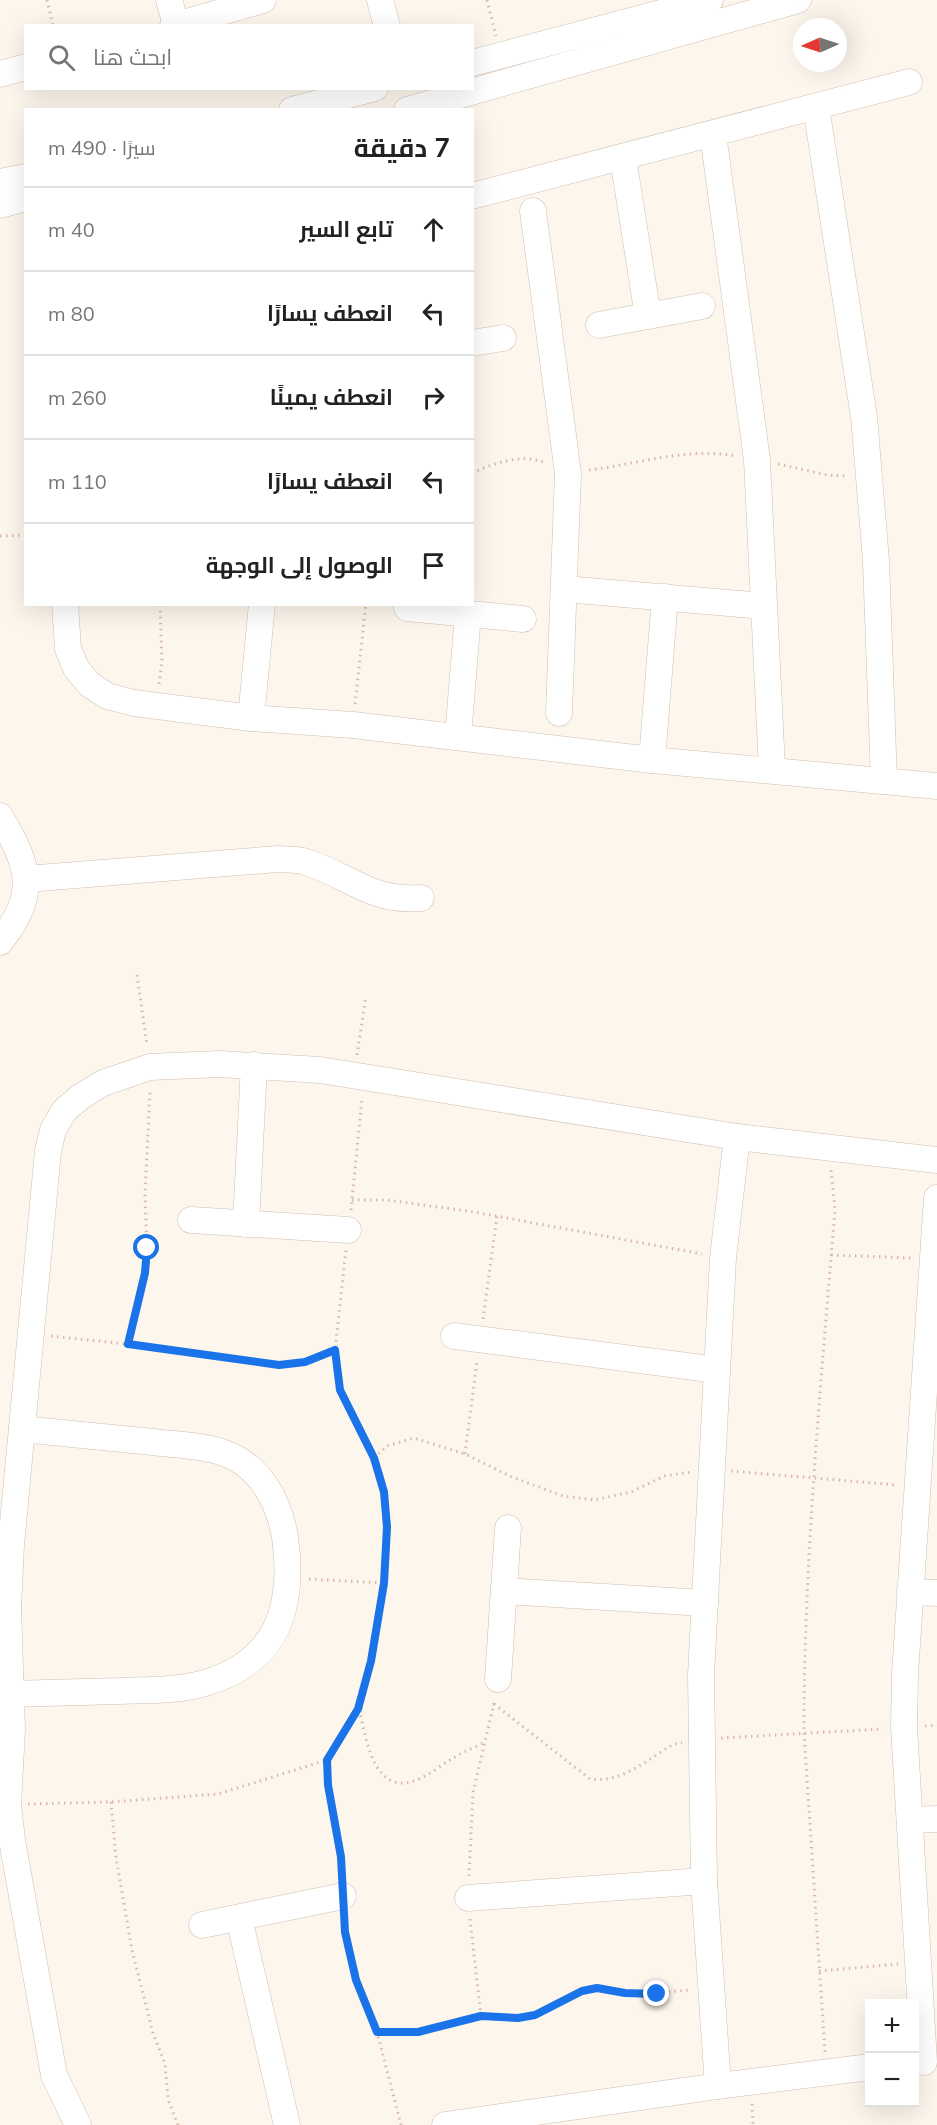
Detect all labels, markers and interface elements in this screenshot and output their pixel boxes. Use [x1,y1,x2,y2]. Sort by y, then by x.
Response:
north arrow [793,18,847,72]
search box [24,24,474,90]
icon: search [45,41,78,74]
text: ابحث هنا [93,43,172,71]
text: 7 دقيقة [354,131,450,164]
text: سيرًا · 490 m [48,135,156,160]
icon: ahead [417,213,450,246]
text: تابع السير [299,215,393,243]
text: 40 m [48,217,95,242]
icon: left [417,297,450,330]
text: انعطف يسارًا [267,299,393,327]
text: 80 m [48,301,95,326]
icon: right [417,381,450,414]
text: انعطف يمينًا [270,383,393,411]
text: 260 m [48,385,107,410]
icon: left [417,465,450,498]
text: انعطف يسارًا [267,467,393,495]
text: 110 m [48,469,107,494]
icon: arrive [417,549,450,582]
text: الوصول إلى الوجهة [206,551,393,579]
route start [133,1234,159,1260]
route end [643,1980,669,2006]
map controls [865,1999,919,2107]
button: + [865,1999,919,2053]
button: − [865,2053,919,2107]

